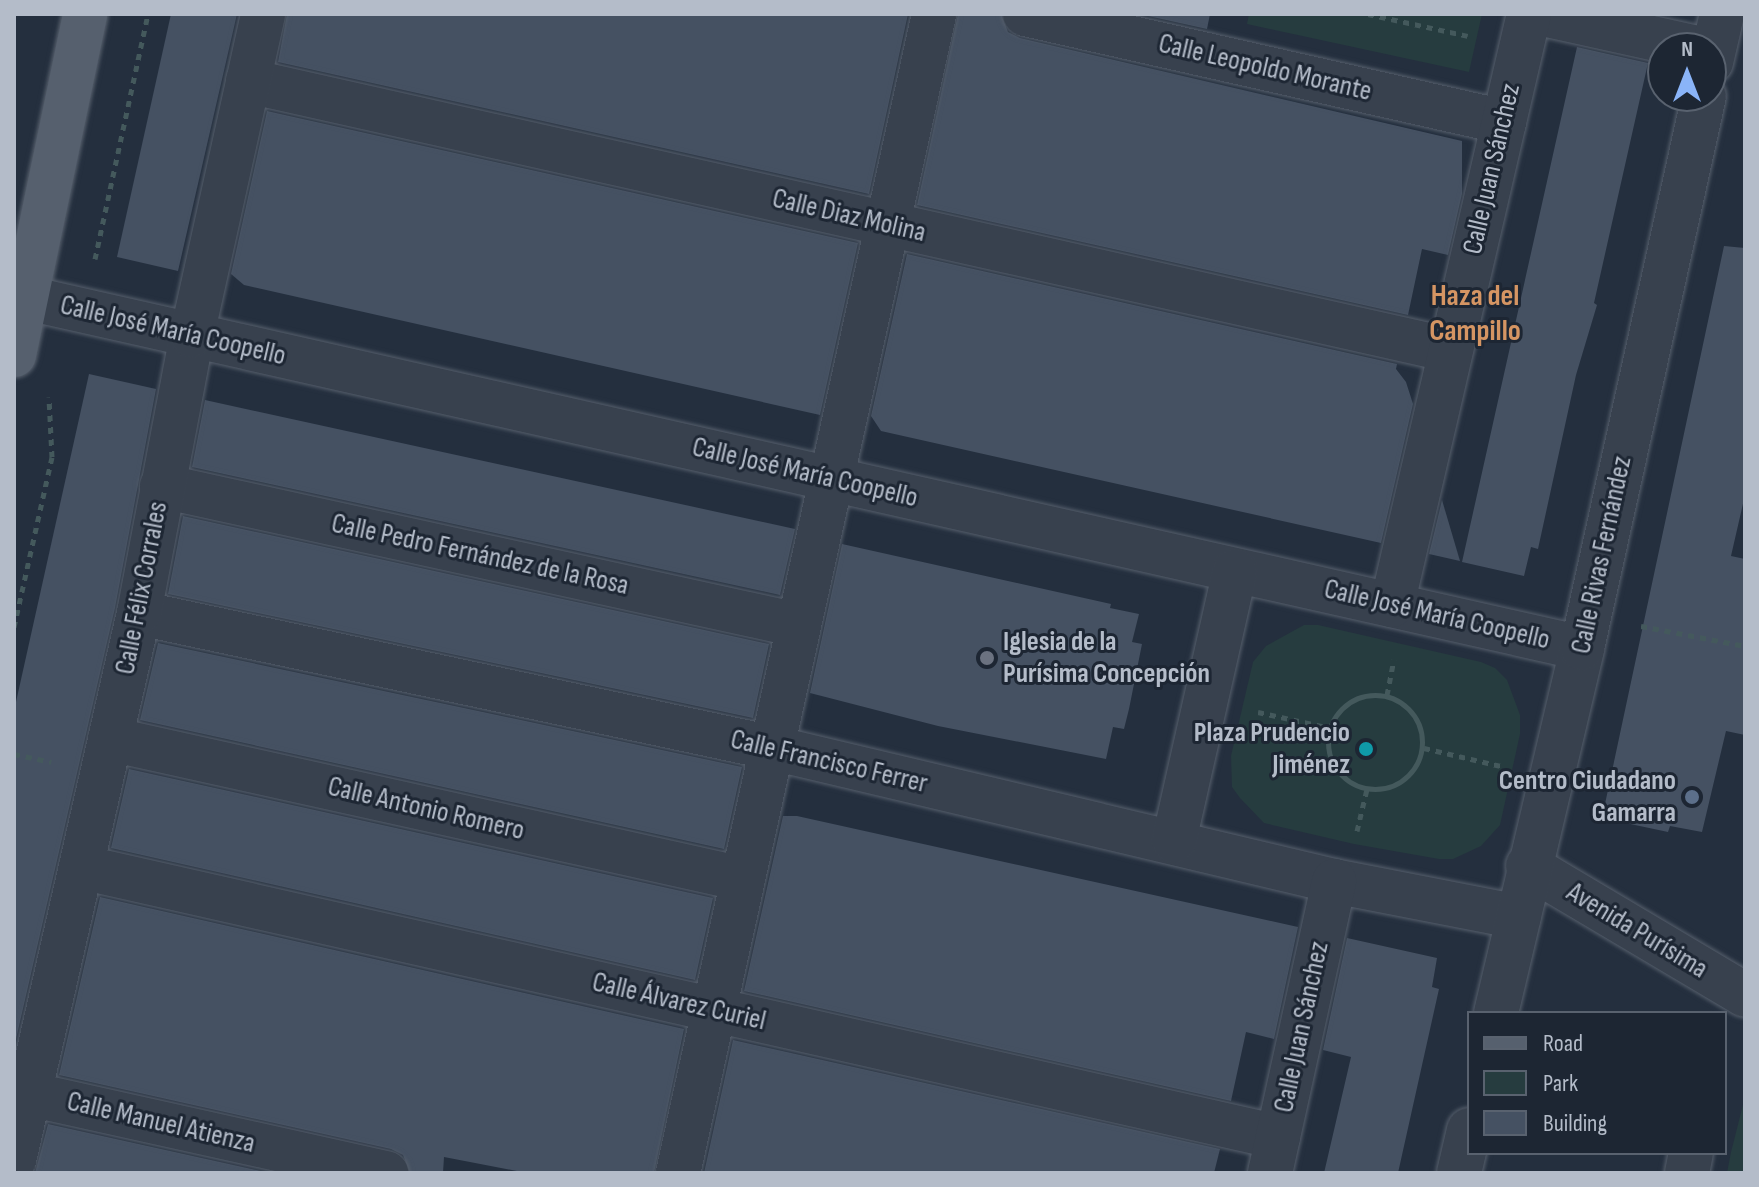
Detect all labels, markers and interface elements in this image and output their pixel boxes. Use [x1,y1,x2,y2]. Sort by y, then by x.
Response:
street label: Calle Leopoldo Morante [1155,27,1375,109]
north arrow [1647,32,1727,112]
text: N [1681,36,1693,63]
street label: Calle Juan Sánchez [1456,80,1528,258]
street label: Calle Diaz Molina [769,182,929,250]
district label: Haza del Campillo [1429,278,1521,348]
street label: Calle José María Coopello [57,289,289,373]
street label: Calle José María Coopello [689,431,921,515]
street label: Calle Rivas Fernández [1565,453,1639,657]
street label: Calle Félix Corrales [109,499,175,677]
street label: Calle Pedro Fernández de la Rosa [328,507,632,603]
street label: Calle José María Coopello [1321,573,1553,657]
place label: Iglesia de la Purísima Concepción [1003,625,1210,691]
marker: Iglesia de la Purísima Concepción [978,649,996,667]
place label: Plaza Prudencio Jiménez [1194,716,1350,782]
street label: Calle Francisco Ferrer [727,723,931,801]
marker: Plaza Prudencio Jiménez [1357,740,1375,758]
place label: Centro Ciudadano Gamarra [1499,764,1676,830]
street label: Calle Antonio Romero [325,770,527,848]
marker: Centro Ciudadano Gamarra [1683,788,1701,806]
street label: Avenida Purísima [1560,876,1714,986]
street label: Calle Juan Sánchez [1267,938,1337,1116]
street label: Calle Álvarez Curiel [589,966,769,1038]
legend [1467,1011,1727,1155]
text: Road [1543,1029,1583,1058]
text: Park [1543,1069,1578,1098]
street label: Calle Manuel Atienza [64,1085,258,1161]
text: Building [1543,1109,1607,1138]

